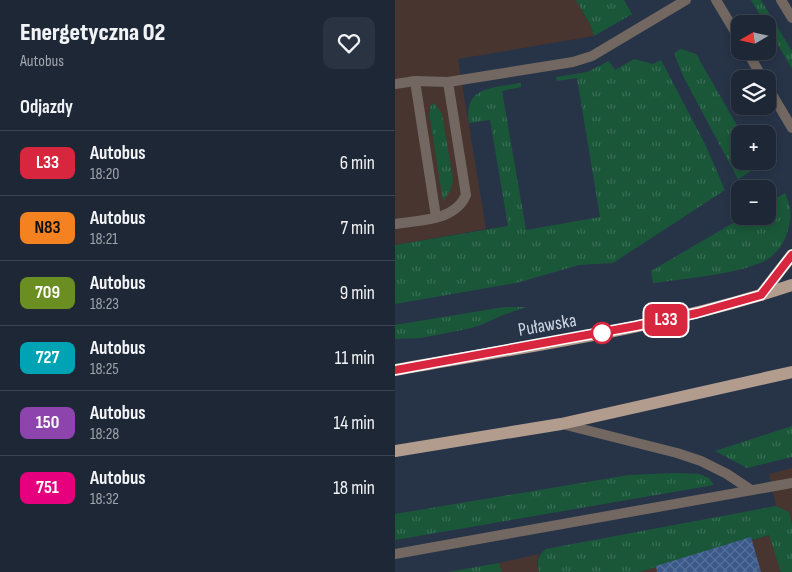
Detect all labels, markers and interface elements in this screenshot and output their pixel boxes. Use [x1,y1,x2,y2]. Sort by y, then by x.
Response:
north arrow [731,15,776,60]
map controls [731,15,776,225]
button: heart [323,17,375,69]
text: Energetyczna 02 [20,18,165,47]
text: Autobus [20,52,64,71]
button: layers [731,70,776,115]
text: Odjazdy [20,96,73,119]
button: + [731,125,776,170]
text: Autobus [90,142,146,165]
text: L33 [36,152,59,173]
text: 6 min [340,152,375,175]
text: 18:20 [90,165,119,184]
button: − [731,180,776,225]
text: Autobus [90,207,146,230]
text: N83 [34,217,61,238]
text: 7 min [341,217,375,240]
text: 18:21 [90,230,118,249]
text: Autobus [90,272,146,295]
text: 709 [35,282,60,303]
text: 9 min [340,282,375,305]
text: 18:23 [90,295,119,314]
line badge: L33 [637,304,695,336]
street label: Puławska [516,309,578,342]
text: L33 [654,309,678,330]
unlabelled marker [591,322,613,344]
text: Autobus [90,337,146,360]
text: 727 [36,347,59,368]
text: 11 min [335,347,375,370]
text: 18:25 [90,360,119,379]
text: Autobus [90,402,146,425]
text: 150 [36,412,59,433]
text: 14 min [334,412,375,435]
text: 18:28 [90,425,119,444]
text: Autobus [90,467,146,490]
text: 751 [36,477,59,498]
text: 18 min [333,477,375,500]
text: 18:32 [90,490,119,509]

